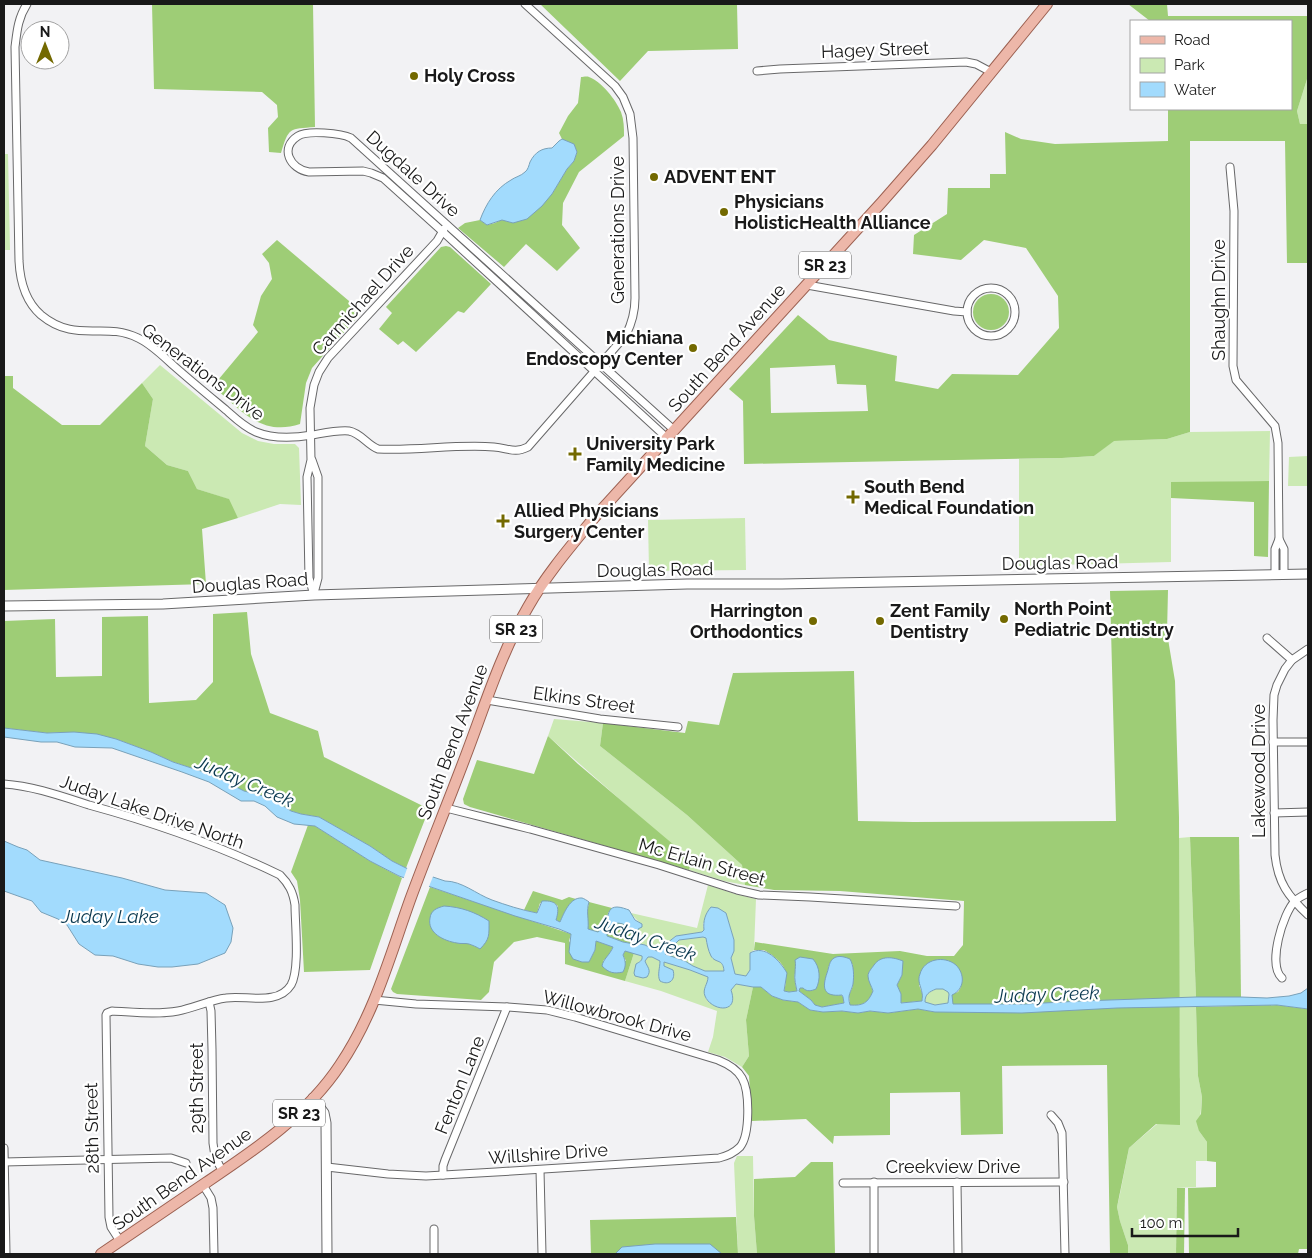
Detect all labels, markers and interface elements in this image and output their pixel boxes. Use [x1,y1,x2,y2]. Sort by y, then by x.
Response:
north arrow [20,20,70,70]
legend [1130,20,1292,110]
text: N [40,24,50,40]
text: Road [1174,31,1210,49]
street label: Hagey Street [821,37,929,62]
text: Park [1174,56,1205,74]
place label: Holy Cross [424,65,515,86]
marker: Holy Cross [408,70,420,82]
text: Water [1174,81,1217,99]
street label: Dugdale Drive [362,126,465,221]
street label: Generations Drive [607,156,628,304]
place label: ADVENT ENT [664,166,776,187]
marker: ADVENT ENT [648,171,660,183]
place label: Physicians HolisticHealth Alliance [734,191,931,233]
marker: Physicians HolisticHealth Alliance [718,206,730,218]
street label: Shaughn Drive [1208,239,1229,361]
street label: Carmichael Drive [307,240,418,359]
road number: SR 23 [799,252,851,278]
street label: South Bend Avenue [664,279,790,416]
street label: Generations Drive [138,319,269,425]
place label: Michiana Endoscopy Center [526,327,683,369]
marker: Michiana Endoscopy Center [687,342,699,354]
place label: University Park Family Medicine [586,433,725,475]
marker: University Park Family Medicine [568,447,582,461]
place label: South Bend Medical Foundation [864,476,1034,518]
marker: South Bend Medical Foundation [846,490,860,504]
place label: Allied Physicians Surgery Center [514,500,659,542]
marker: Allied Physicians Surgery Center [496,514,510,528]
street label: Douglas Road [1002,551,1118,574]
street label: Douglas Road [597,558,713,581]
street label: Douglas Road [191,568,309,597]
place label: North Point Pediatric Dentistry [1014,598,1174,640]
place label: Harrington Orthodontics [690,600,803,642]
place label: Zent Family Dentistry [890,600,990,642]
marker: North Point Pediatric Dentistry [998,613,1010,625]
marker: Harrington Orthodontics [807,615,819,627]
marker: Zent Family Dentistry [874,615,886,627]
road number: SR 23 [490,616,542,642]
street label: South Bend Avenue [413,661,492,823]
street label: Elkins Street [532,682,637,717]
street label: Lakewood Drive [1248,704,1269,838]
water label: Juday Creek [191,750,298,812]
street label: Juday Lake Drive North [57,770,247,853]
street label: Mc Erlain Street [636,833,768,890]
water label: Juday Lake [60,905,159,927]
water label: Juday Creek [592,910,699,966]
water label: Juday Creek [993,981,1100,1007]
street label: Willowbrook Drive [540,986,694,1046]
street label: Fenton Lane [430,1032,489,1137]
street label: 29th Street [186,1043,207,1133]
street label: 28th Street [80,1082,103,1174]
road number: SR 23 [273,1100,325,1126]
street label: South Bend Avenue [108,1122,256,1234]
street label: Willshire Drive [487,1139,609,1168]
street label: Creekview Drive [886,1156,1021,1177]
scale bar [1132,1206,1238,1238]
text: 100 m [1140,1214,1182,1232]

